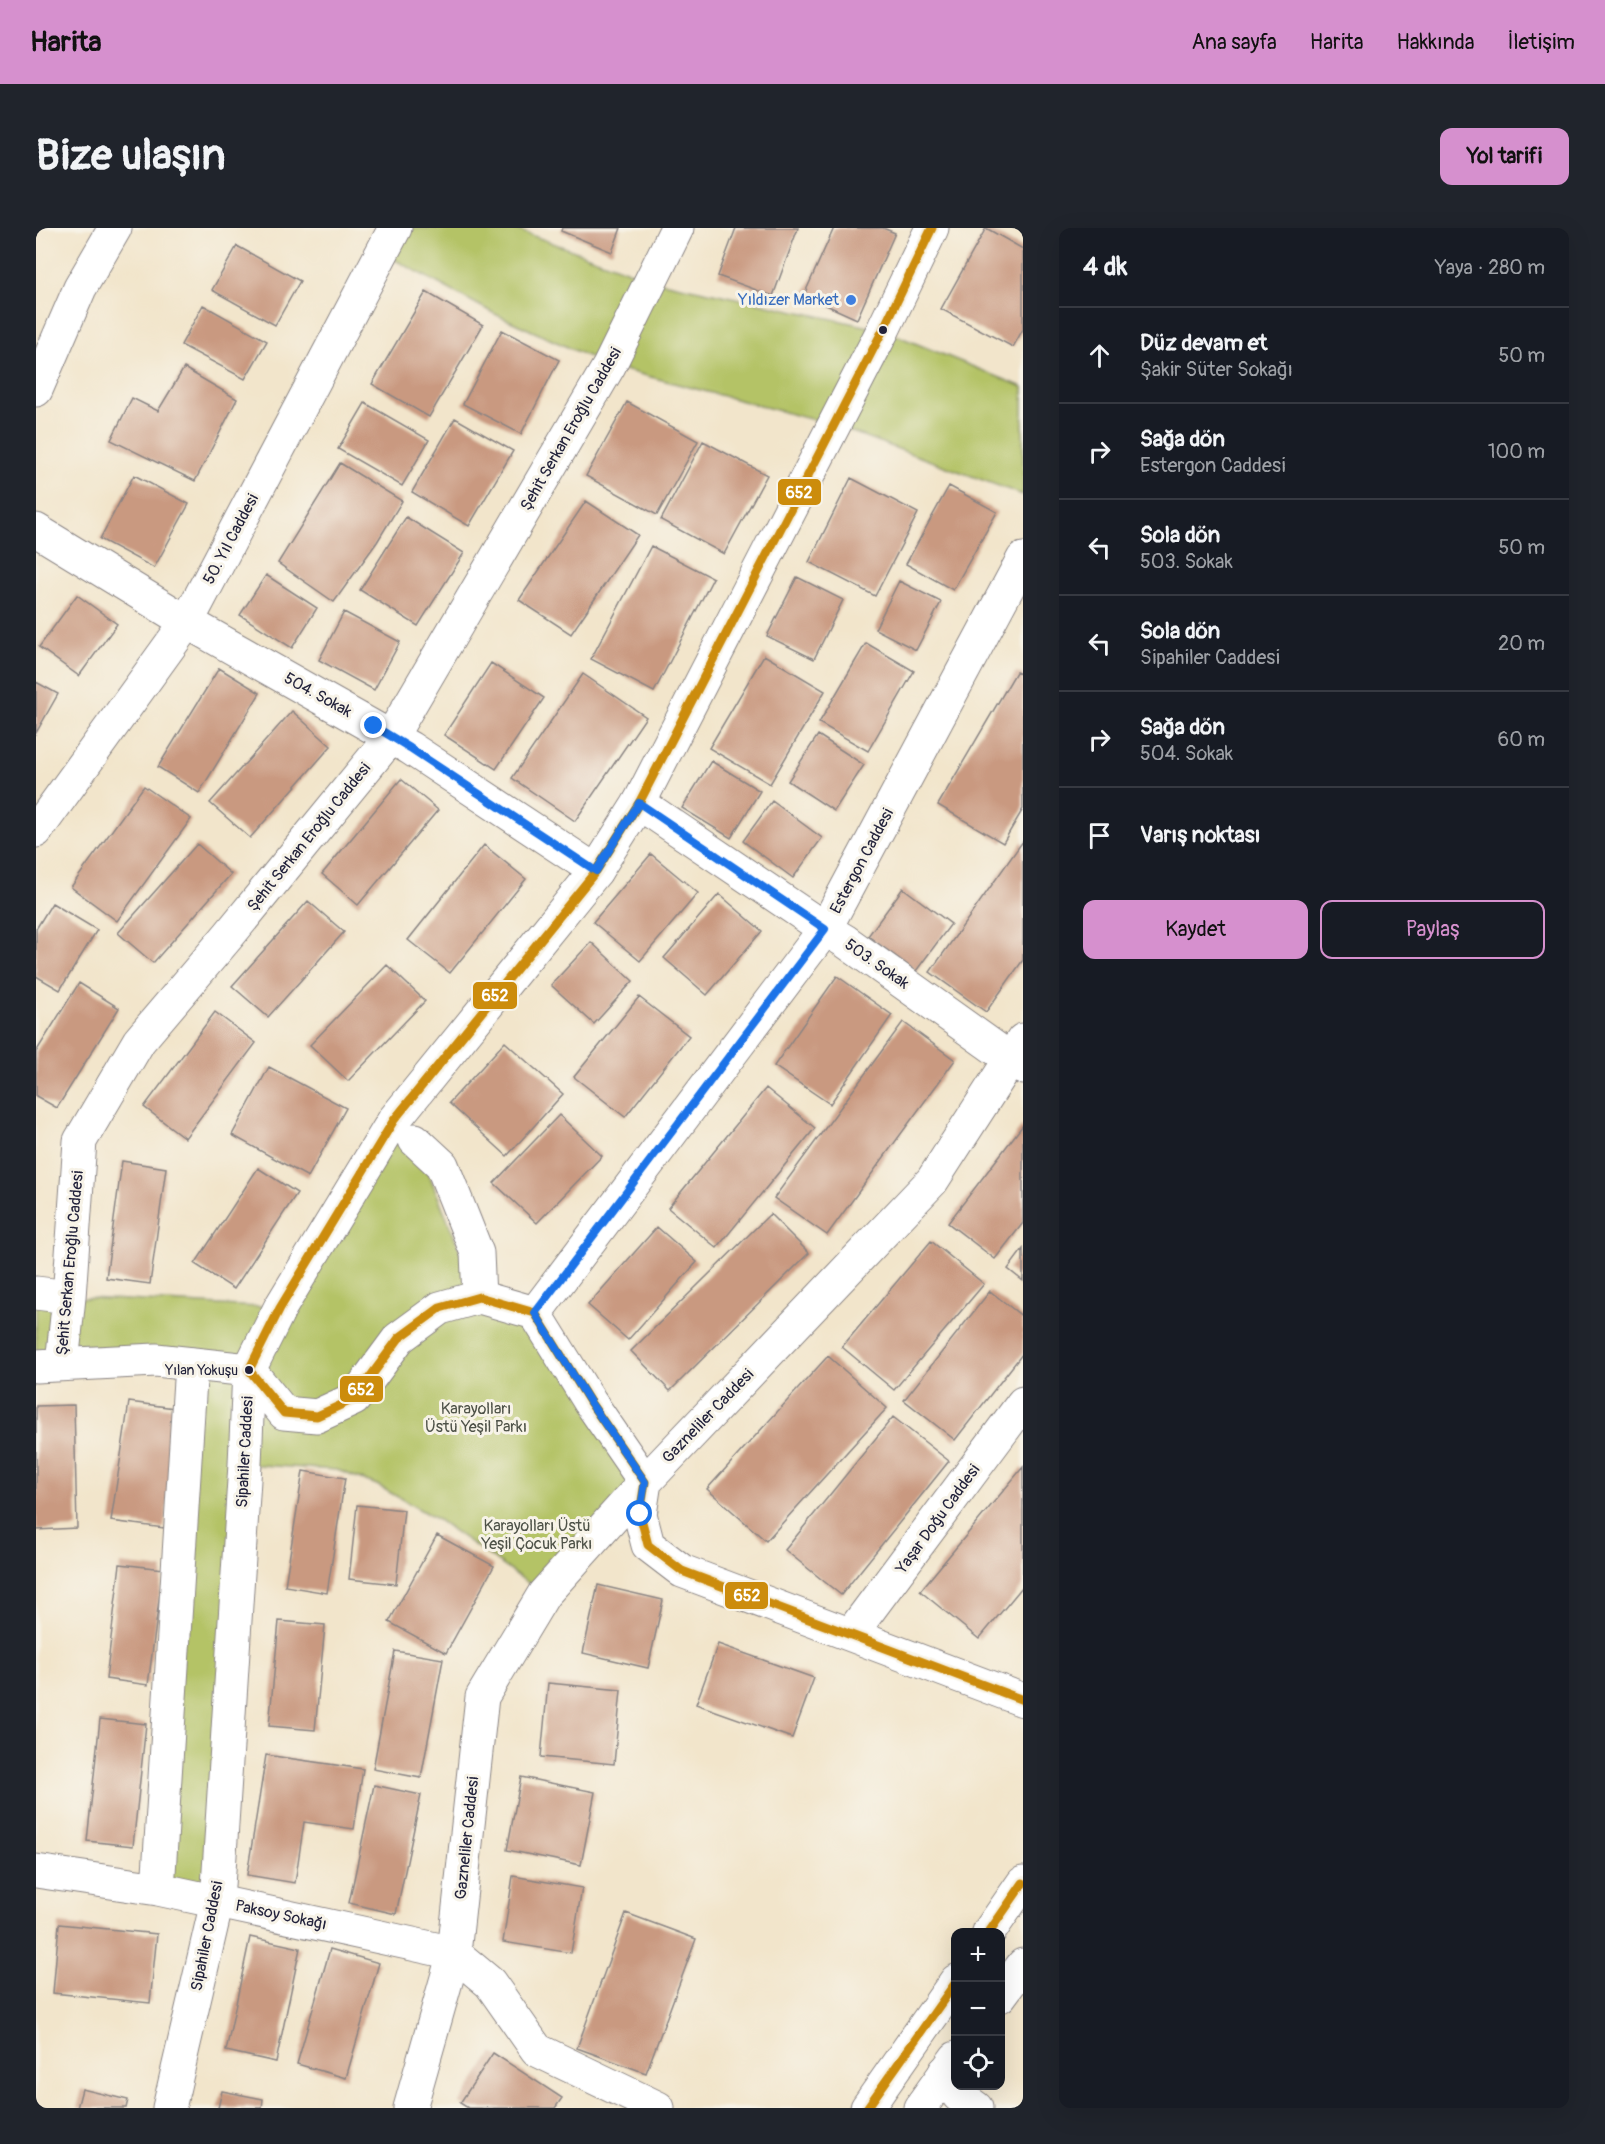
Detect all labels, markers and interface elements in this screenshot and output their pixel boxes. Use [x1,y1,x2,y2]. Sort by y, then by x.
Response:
text: Harita [30,25,101,60]
text: Ana sayfa [1191,29,1277,56]
text: Harita [1310,29,1363,56]
text: Hakkında [1396,29,1475,56]
text: İletişim [1508,29,1575,56]
button: Yol tarifi [1440,128,1569,185]
text: Bize ulaşın [36,130,226,182]
text: 4 dk [1083,251,1127,283]
text: Yaya · 280 m [1435,255,1545,280]
place label: Yıldızer Market [737,290,840,310]
marker: Yıldızer Market [844,293,858,307]
unlabelled marker [877,324,889,336]
text: Düz devam et [1140,329,1267,357]
icon: ahead [1083,339,1116,372]
street label: Şehit Serkan Eroğlu Caddesi [516,343,626,514]
text: 50 m [1498,343,1545,368]
text: Şakir Süter Sokağı [1140,357,1293,382]
text: Sağa dön [1140,425,1225,453]
icon: right [1083,435,1116,468]
text: 100 m [1488,439,1545,464]
text: Estergon Caddesi [1140,453,1285,478]
line badge: 652 [777,478,822,506]
text: 652 [786,483,813,503]
street label: 50. Yıl Caddesi [199,490,263,588]
text: Sola dön [1140,521,1220,549]
icon: left [1083,531,1116,564]
text: 50 m [1498,535,1545,560]
text: 503. Sokak [1140,549,1233,574]
text: Sola dön [1140,617,1220,645]
icon: left [1083,627,1116,660]
text: 20 m [1498,631,1545,656]
text: Sipahiler Caddesi [1140,645,1280,670]
street label: 504. Sokak [281,668,356,722]
route end [360,712,386,738]
text: Sağa dön [1140,713,1225,741]
icon: right [1083,723,1116,756]
text: 60 m [1498,727,1545,752]
text: 504. Sokak [1140,741,1233,766]
street label: Şehit Serkan Eroğlu Caddesi [243,758,375,915]
street label: Estergon Caddesi [826,805,898,917]
icon: arrive [1083,819,1116,852]
text: Varış noktası [1140,821,1261,849]
button: Kaydet [1083,900,1308,959]
button: Paylaş [1320,900,1545,959]
street label: 503. Sokak [841,935,913,994]
line badge: 652 [472,981,518,1010]
text: 652 [482,986,509,1006]
street label: Şehit Serkan Eroğlu Caddesi [52,1169,88,1356]
place label: Yılan Yokuşu [164,1362,238,1379]
marker: Yılan Yokuşu [243,1364,255,1376]
street label: Gazneliler Caddesi [658,1364,758,1467]
line badge: 652 [339,1375,384,1403]
text: 652 [348,1380,375,1400]
street label: Sipahiler Caddesi [232,1395,258,1508]
park label: Karayolları Üstü Yeşil Parkı [425,1399,527,1437]
street label: Yaşar Doğu Caddesi [891,1460,985,1578]
route start [626,1500,652,1526]
park label: Karayolları Üstü Yeşil Çocuk Parkı [481,1516,592,1554]
line badge: 652 [724,1581,769,1610]
text: 652 [734,1586,761,1606]
street label: Gazneliler Caddesi [451,1775,483,1900]
street label: Sipahiler Caddesi [187,1879,228,1993]
street label: Paksoy Sokağı [233,1896,329,1934]
map controls [951,1928,1005,2090]
button: + [951,1928,1005,1982]
button: − [951,1982,1005,2036]
button: locate [951,2036,1005,2090]

